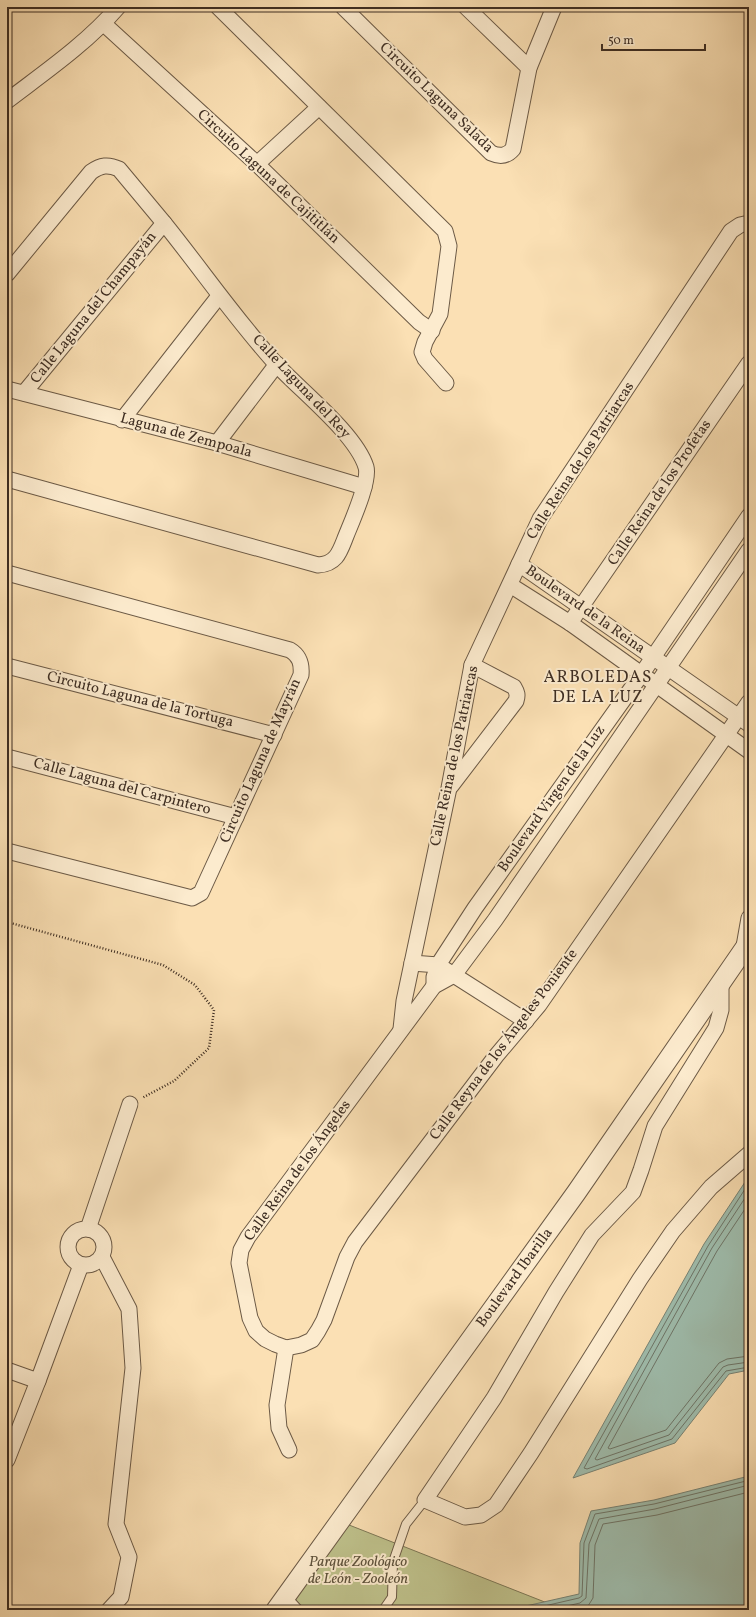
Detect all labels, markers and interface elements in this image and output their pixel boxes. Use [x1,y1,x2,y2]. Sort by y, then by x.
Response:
scale bar [602,26,705,52]
text: 50 m [608,33,634,49]
street label: Circuito Laguna Salada [374,38,498,158]
street label: Circuito Laguna de Cajititlán [192,105,344,249]
street label: Calle Laguna del Champayán [26,227,162,389]
street label: Calle Laguna del Rey [247,330,355,444]
street label: Calle Reina de los Patriarcas [522,378,640,544]
street label: Laguna de Zempoala [118,408,254,464]
street label: Calle Reina de los Profetas [603,416,717,570]
street label: Boulevard de la Reina [521,561,649,659]
street label: Calle Reina de los Patriarcas [426,664,484,848]
district label: ARBOLEDAS DE LA LUZ [544,666,652,709]
street label: Circuito Laguna de la Tortuga [44,667,236,733]
street label: Circuito Laguna de Mayrán [215,675,307,847]
street label: Boulevard Virgen de la Luz [493,721,611,877]
street label: Calle Laguna del Carpintero [31,753,213,821]
street label: Calle Reyna de los Ángeles Poniente [425,945,583,1145]
street label: Calle Reina de los Ángeles [240,1096,356,1246]
street label: Boulevard Ibarilla [472,1224,558,1332]
park label: Parque Zoológico de León - Zooleón [308,1552,408,1590]

